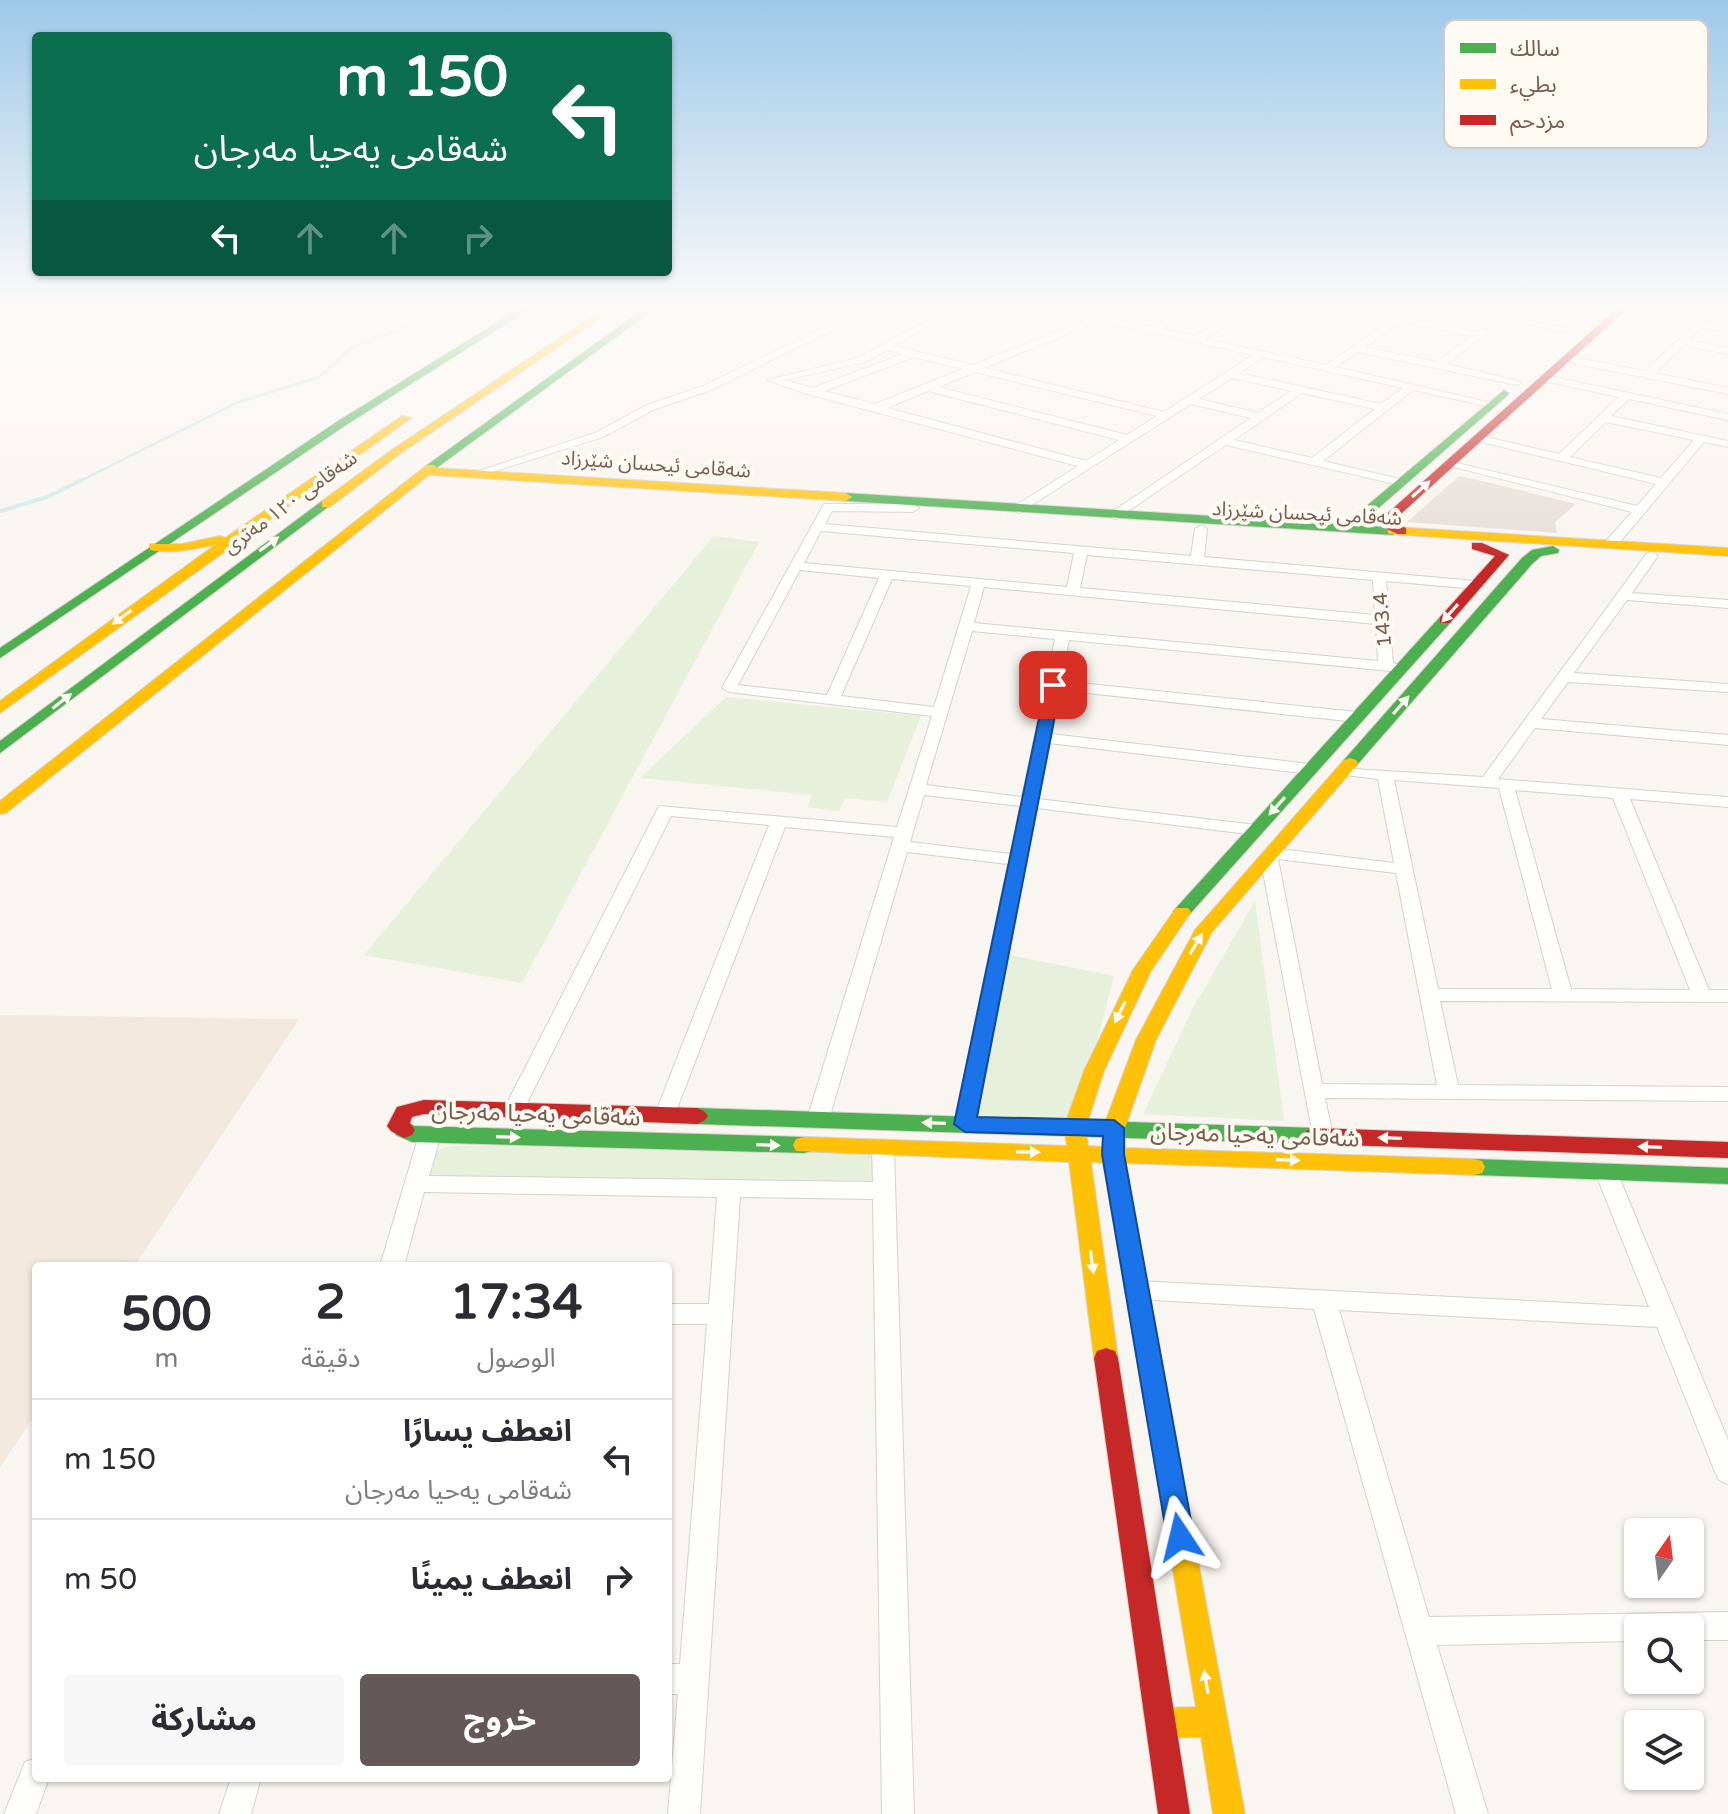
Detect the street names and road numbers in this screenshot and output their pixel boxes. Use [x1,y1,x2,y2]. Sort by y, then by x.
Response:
street label: شەقامی ١٢٠ مەتری [219,446,362,559]
street label: شەقامی ئیحسان شێرزاد [560,446,752,484]
street label: شەقامی ئیحسان شێرزاد [1211,497,1402,531]
street label: 143.4 [1369,591,1397,648]
street label: شەقامی یەحیا مەرجان [431,1096,641,1133]
street label: شەقامی یەحیا مەرجان [1150,1117,1360,1154]

